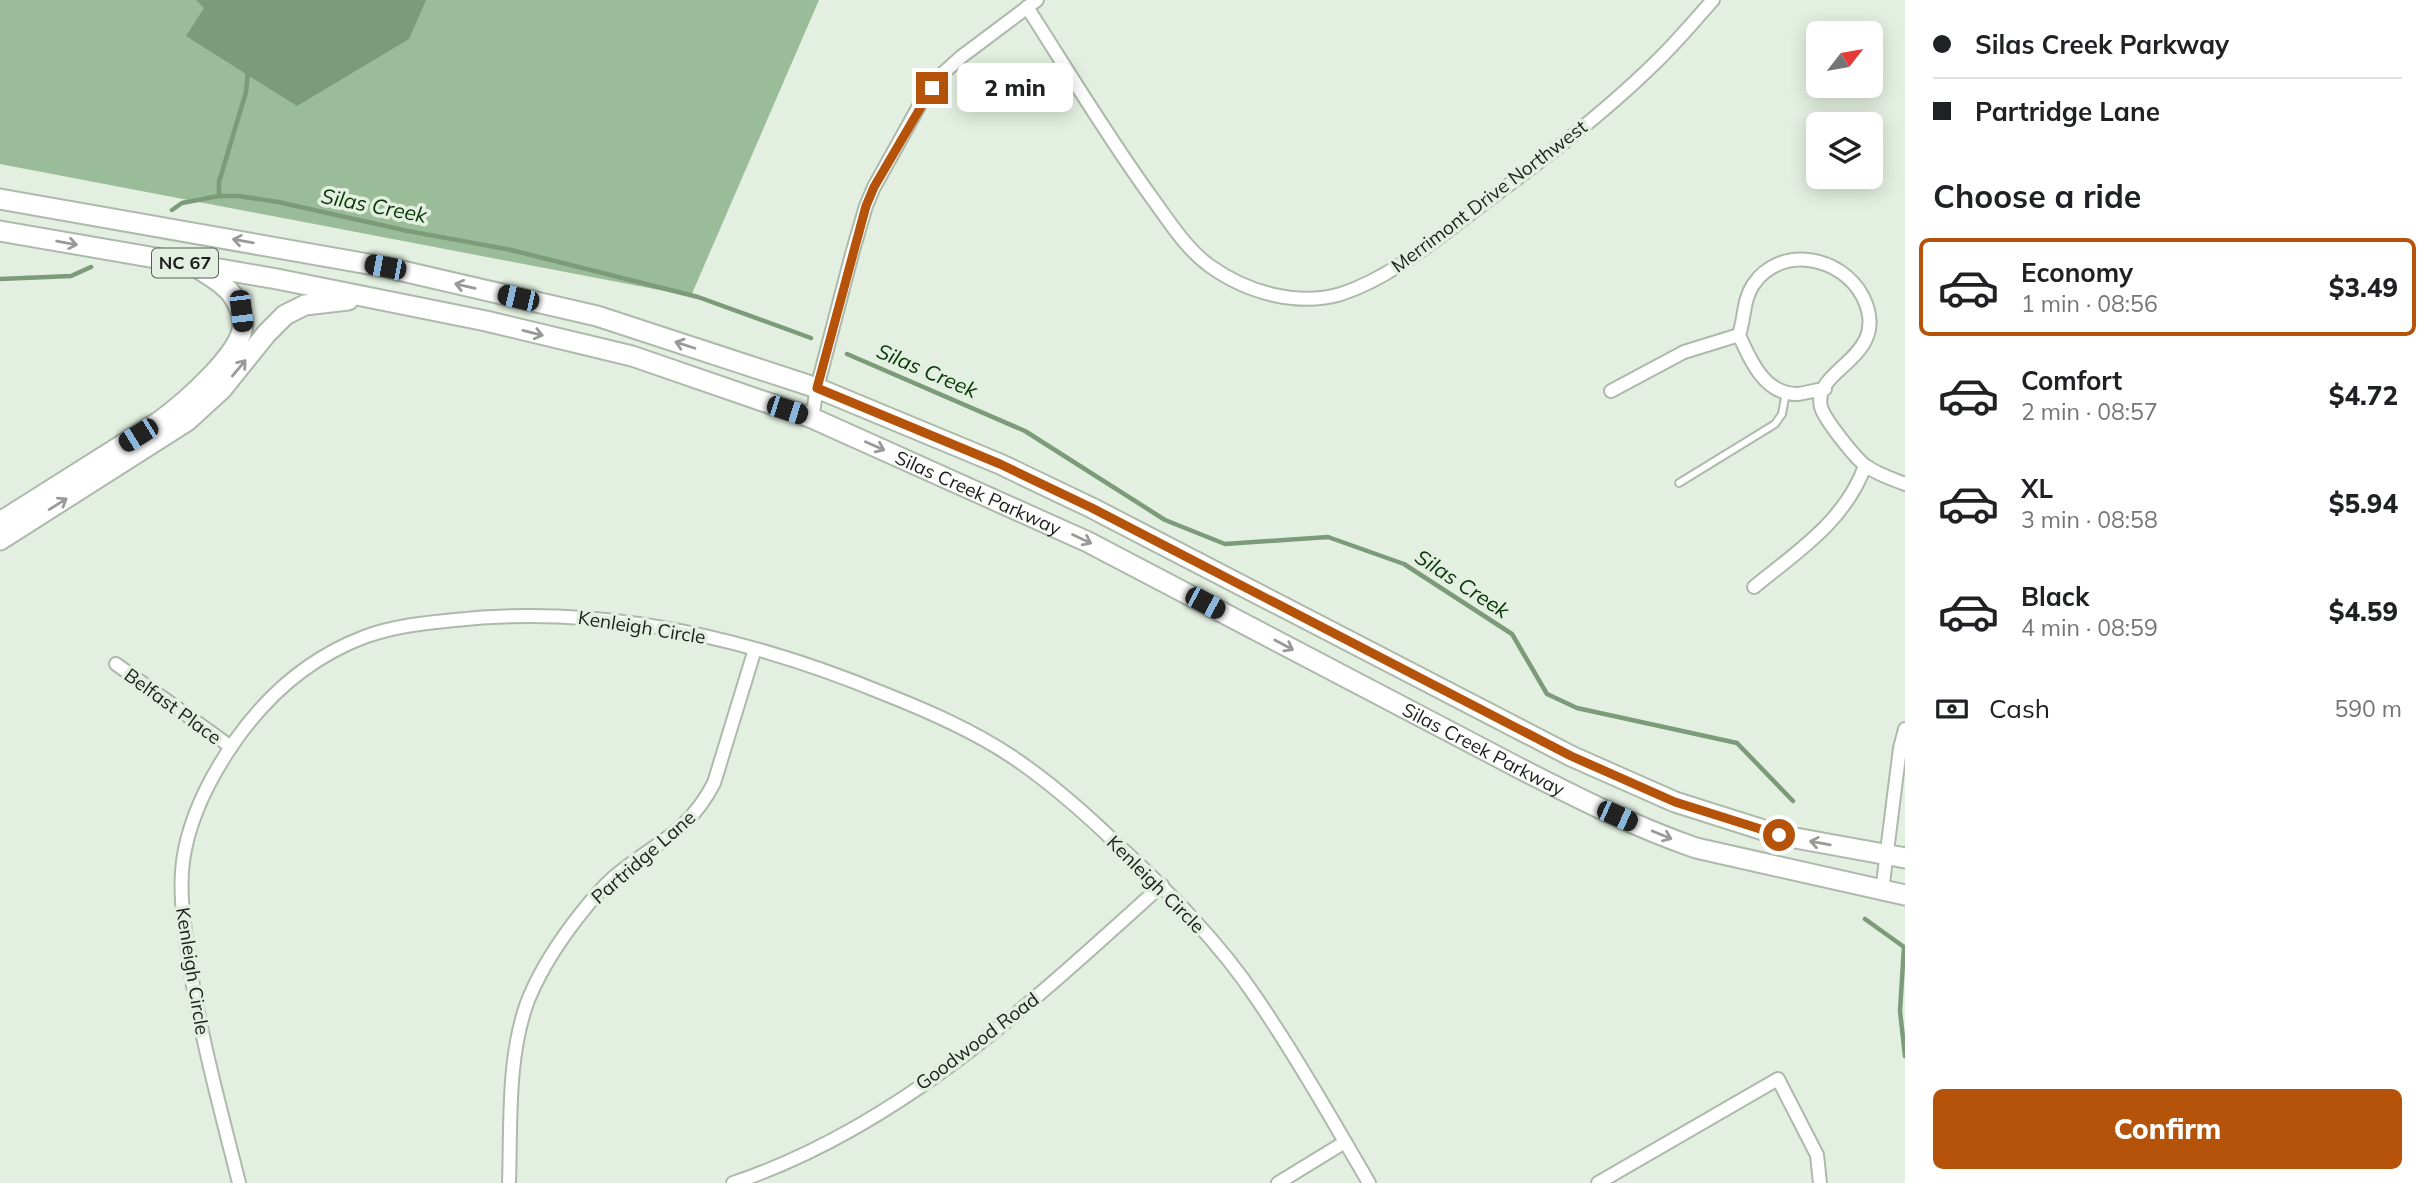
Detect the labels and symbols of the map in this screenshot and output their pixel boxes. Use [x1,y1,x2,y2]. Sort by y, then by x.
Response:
north arrow [1806,21,1883,98]
callout: 2 min [956,64,1072,112]
route end [916,72,948,104]
street label: Merrimont Drive Northwest [1386,114,1592,277]
water label: Silas Creek [319,182,430,228]
one-way arrow [232,234,254,247]
one-way arrow [55,237,78,250]
road number: NC 67 [152,248,218,278]
car [363,253,408,281]
one-way arrow [455,279,477,292]
car [496,283,541,313]
car [229,289,254,333]
one-way arrow [521,327,544,340]
water label: Silas Creek [873,337,983,403]
one-way arrow [674,338,696,351]
one-way arrow [231,360,247,378]
car [764,394,811,426]
car [115,415,162,455]
one-way arrow [863,440,885,453]
street label: Silas Creek Parkway [891,445,1065,540]
one-way arrow [47,496,67,510]
one-way arrow [1071,533,1092,546]
water label: Silas Creek [1411,543,1516,624]
car [1182,584,1229,622]
street label: Kenleigh Circle [577,605,707,649]
one-way arrow [1273,638,1293,652]
street label: Belfast Place [120,663,226,749]
street label: Silas Creek Parkway [1399,697,1569,801]
car [1594,798,1641,834]
street label: Partridge Lane [586,805,700,909]
route start [1763,819,1795,851]
street label: Kenleigh Circle [1102,830,1210,938]
one-way arrow [1650,830,1672,843]
one-way arrow [1809,835,1832,849]
street label: Kenleigh Circle [171,906,215,1036]
street label: Goodwood Road [911,987,1043,1095]

